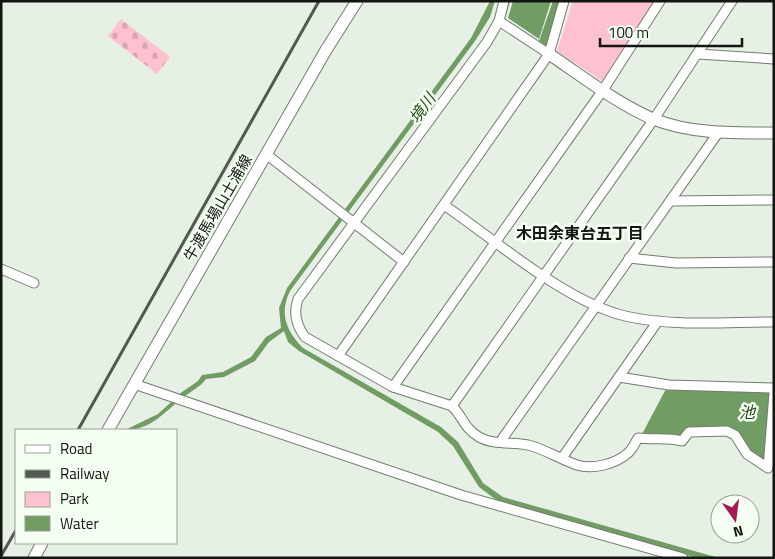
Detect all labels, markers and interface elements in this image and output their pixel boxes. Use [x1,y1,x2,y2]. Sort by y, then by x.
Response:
scale bar [600,15,742,47]
text: 100 m [608,21,649,44]
water label: 境川 [403,86,442,128]
street label: 牛渡馬場山土浦線 [178,150,258,265]
district label: 木田余東台五丁目 [516,221,644,245]
water label: 池 [739,400,757,424]
legend [15,429,178,544]
text: Road [60,437,92,460]
text: Railway [60,462,110,485]
text: Park [60,487,89,510]
north arrow [710,494,760,544]
text: Water [60,512,99,535]
text: N [731,521,746,543]

